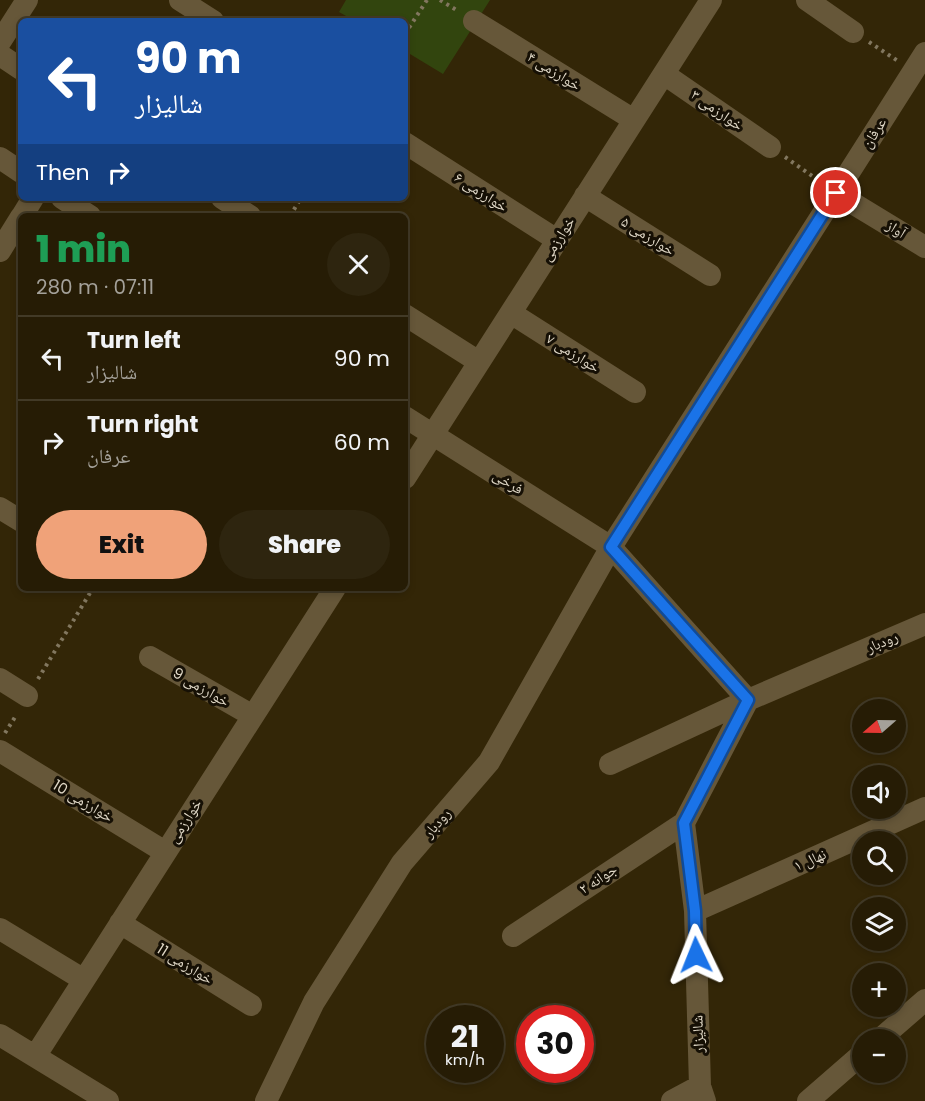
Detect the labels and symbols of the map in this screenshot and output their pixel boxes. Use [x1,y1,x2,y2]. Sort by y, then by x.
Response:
street label: خوارزمی ۴ [523,46,585,96]
street label: خوارزمی ۳ [687,84,748,136]
street label: عرفان [856,113,891,152]
street label: خوارزمی ۶ [451,167,512,217]
pin [810,167,861,218]
street label: خوارزمی ۵ [617,211,679,261]
street label: خوارزمی [535,212,580,265]
street label: آواز [881,214,911,243]
street label: خوارزمی ۷ [542,328,604,378]
street label: فرخی [489,464,527,499]
street label: رودبار [862,625,901,658]
street label: خوارزمی 9 [169,662,234,711]
north arrow [852,699,906,753]
street label: خوارزمی 10 [49,774,118,827]
street label: خوارزمی [162,794,207,847]
street label: رودبار [417,803,455,843]
street label: نهال ۱ [790,843,829,876]
street label: جوانه ۲ [574,858,621,899]
position arrow [664,923,728,987]
street label: خوارزمی 11 [153,938,218,989]
speed limit sign: 30 [516,1005,594,1083]
street label: شالیزار [686,1015,709,1054]

